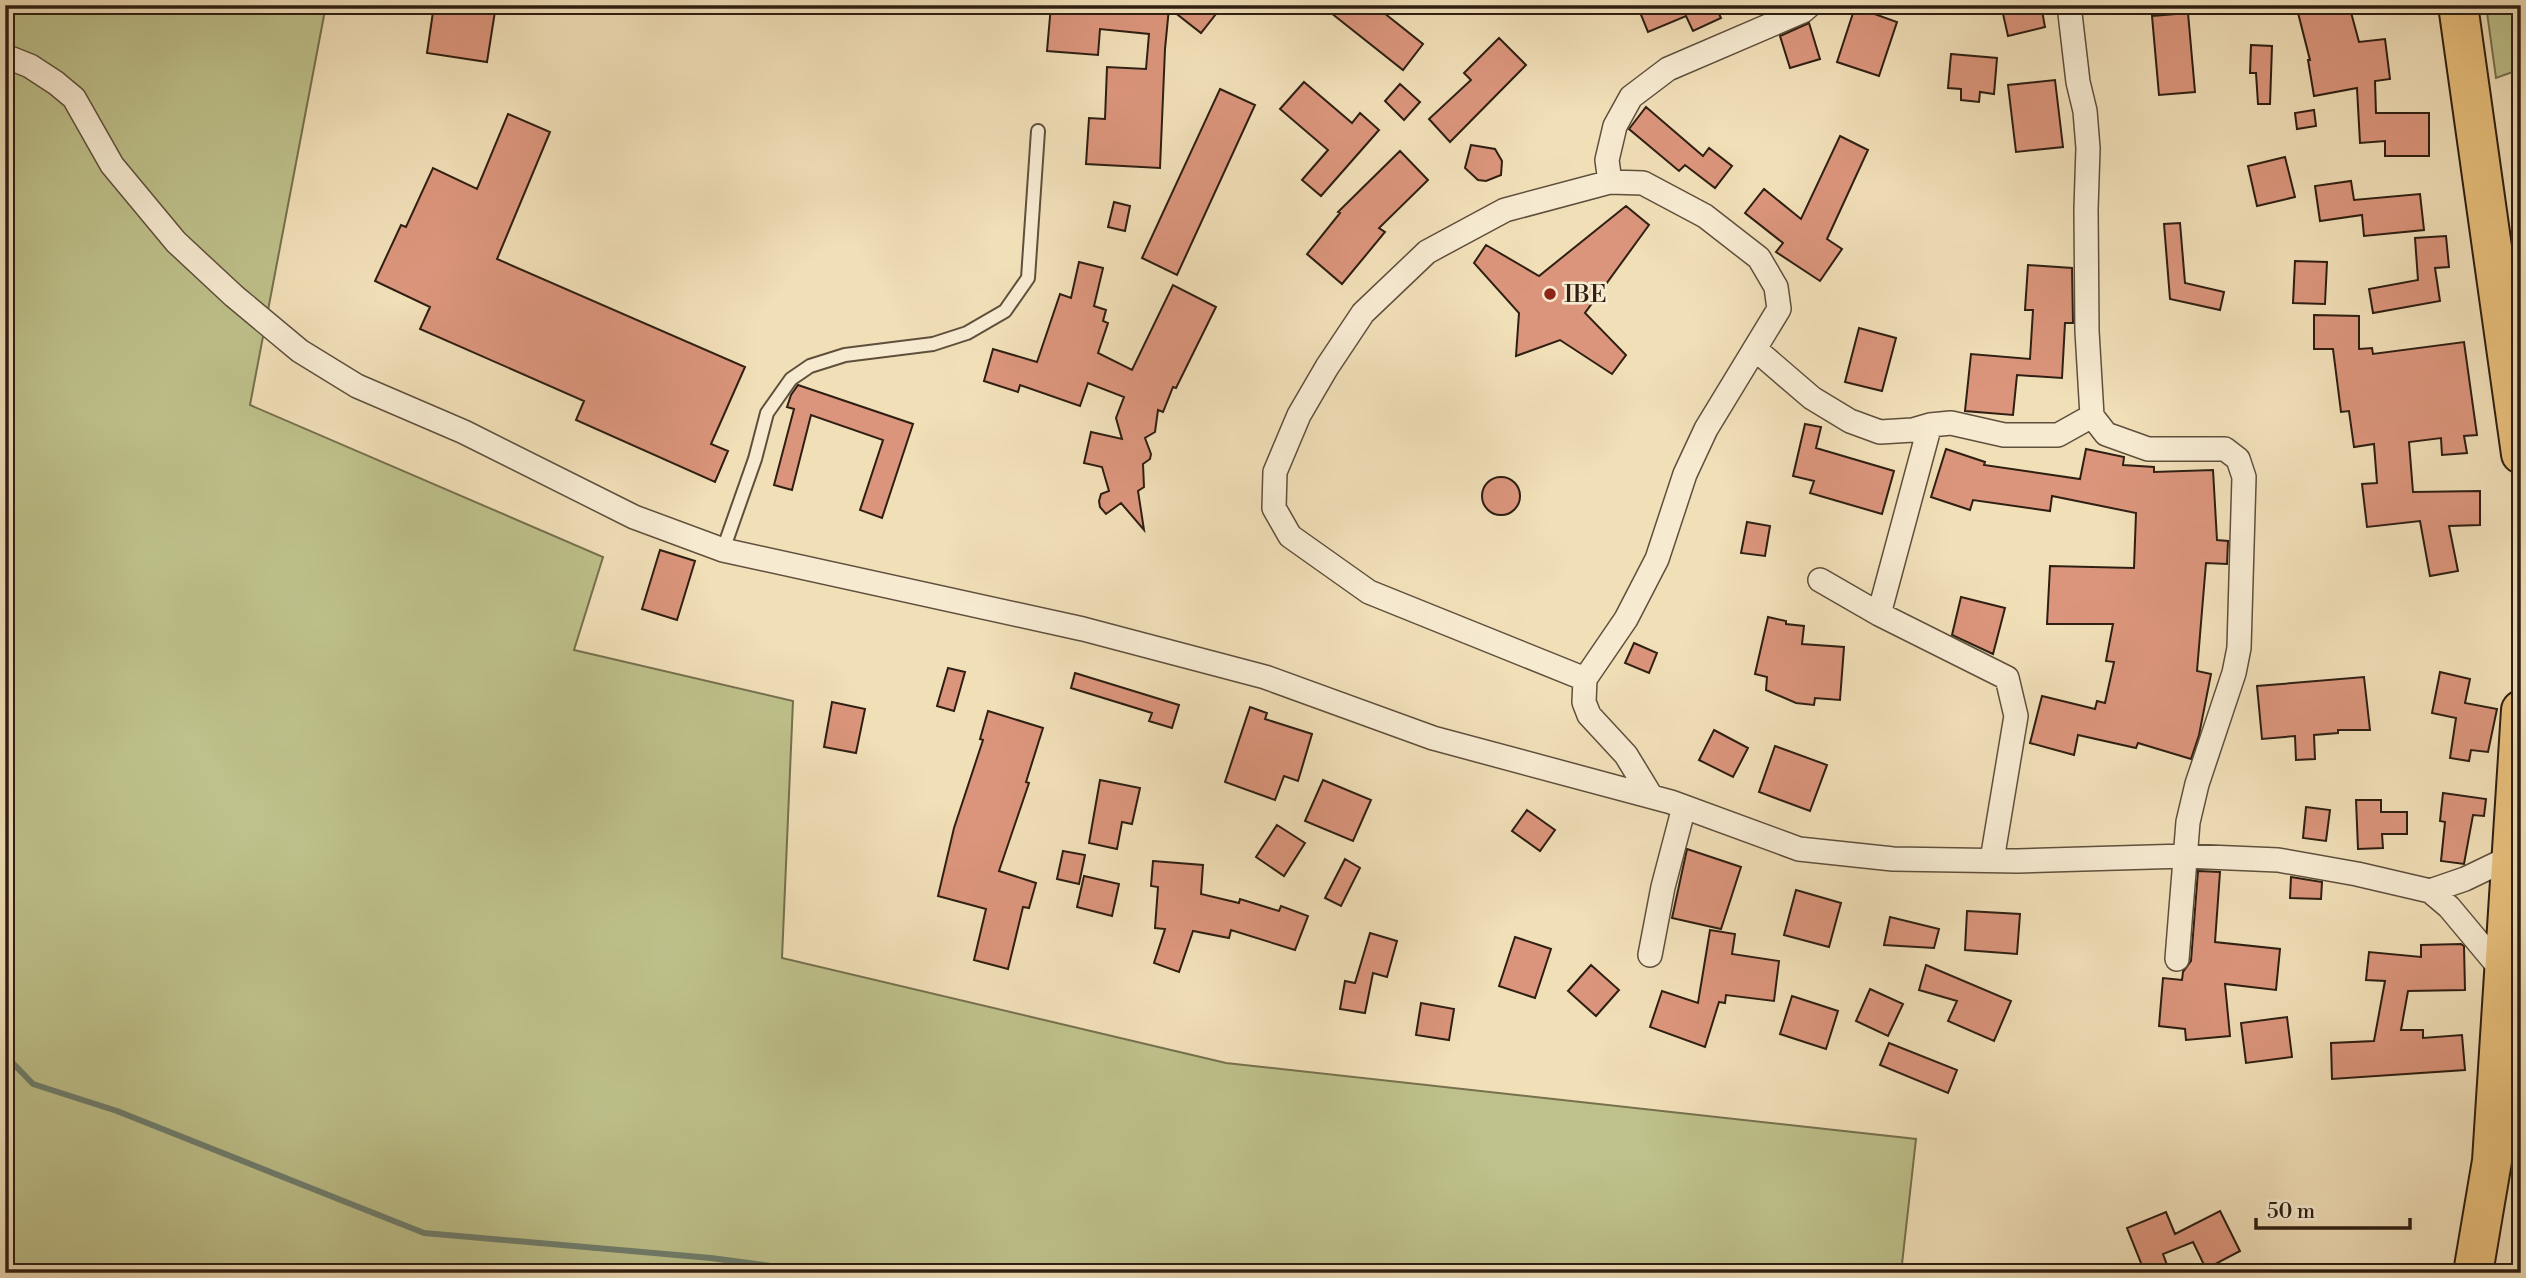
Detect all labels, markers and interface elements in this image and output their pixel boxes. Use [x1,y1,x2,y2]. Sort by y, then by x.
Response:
place label: IBE [1564,280,1607,310]
marker: IBE [1542,286,1558,302]
scale bar [2256,1187,2410,1231]
text: 50 m [2267,1199,2315,1225]

